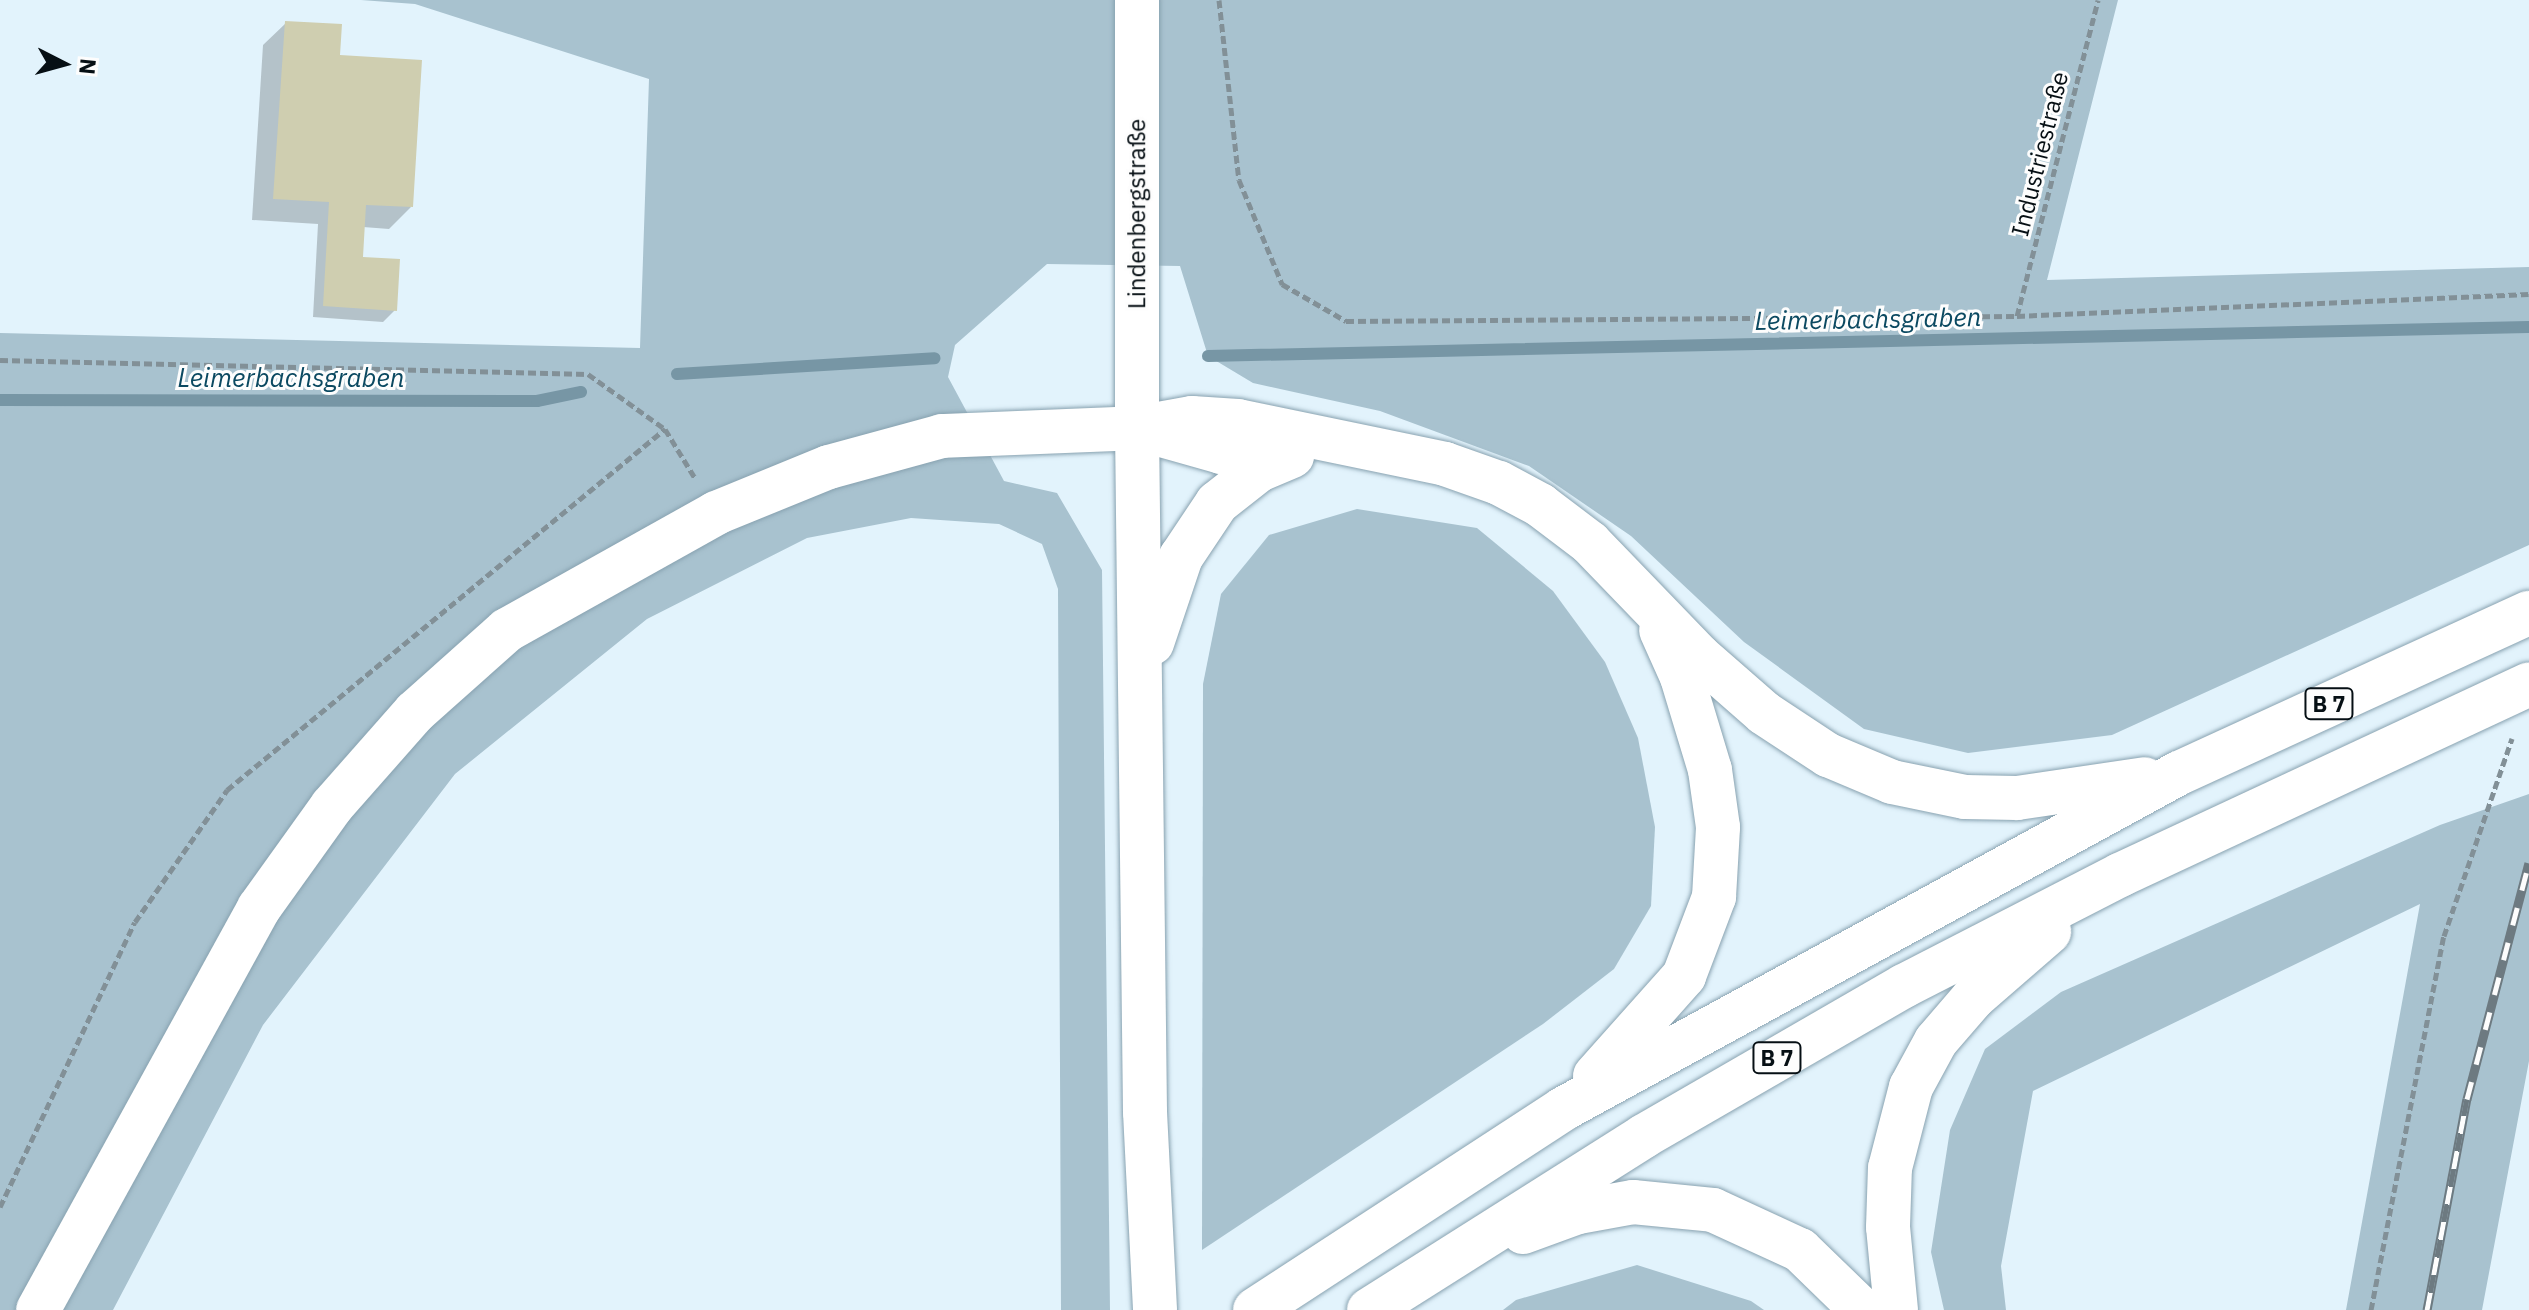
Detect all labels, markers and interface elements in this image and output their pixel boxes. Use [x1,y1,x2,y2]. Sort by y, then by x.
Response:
north arrow [24,24,104,104]
text: N [73,57,104,76]
street label: Industriestraße [2006,69,2074,239]
street label: Lindenbergstraße [1123,119,1151,309]
water label: Leimerbachsgraben [1754,301,1982,337]
water label: Leimerbachsgraben [178,362,404,394]
road number: B 7 [2303,686,2355,722]
road number: B 7 [1751,1040,1803,1076]

